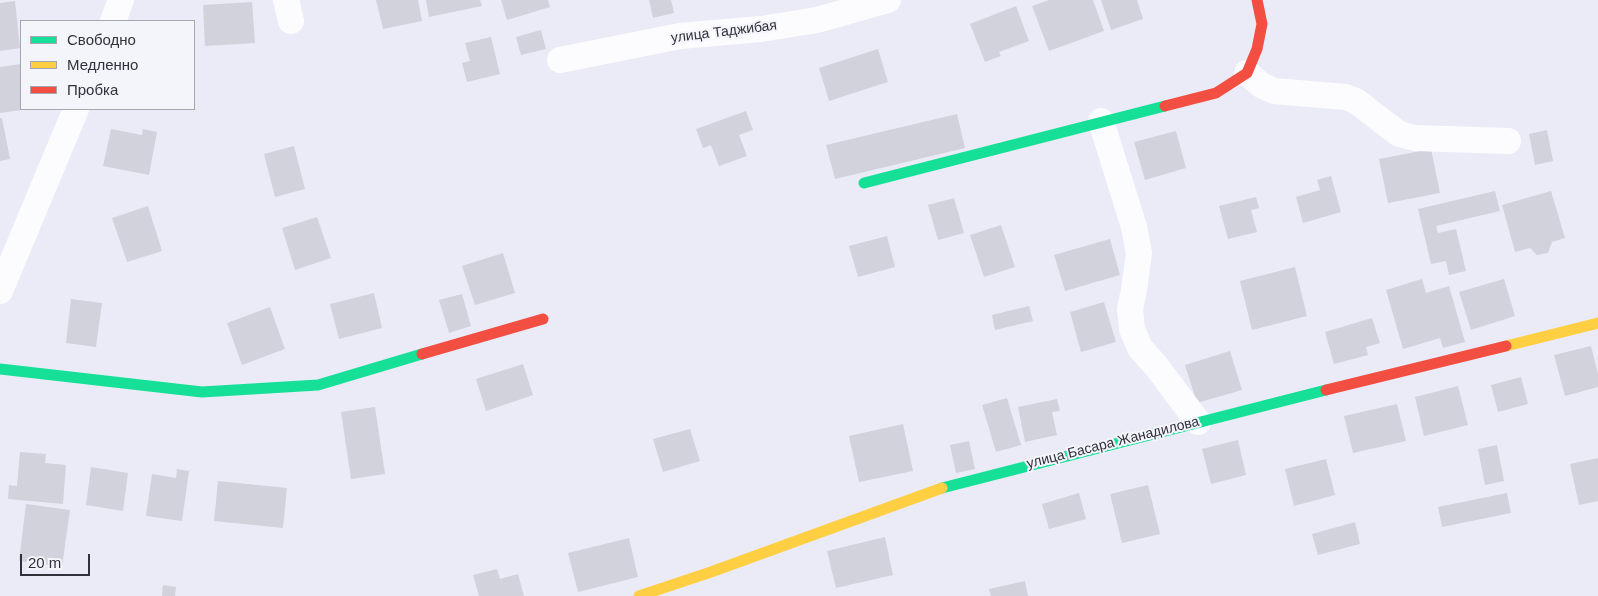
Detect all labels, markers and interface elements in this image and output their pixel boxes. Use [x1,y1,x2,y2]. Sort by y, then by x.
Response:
street label: улица Таджибая [670,17,778,47]
legend [20,20,195,110]
text: Свободно [67,31,136,48]
text: Медленно [67,56,138,73]
text: Пробка [67,81,118,98]
street label: улица Басара Жанадилова [1025,413,1201,473]
scale bar [22,544,92,576]
text: 20 m [28,554,61,571]

